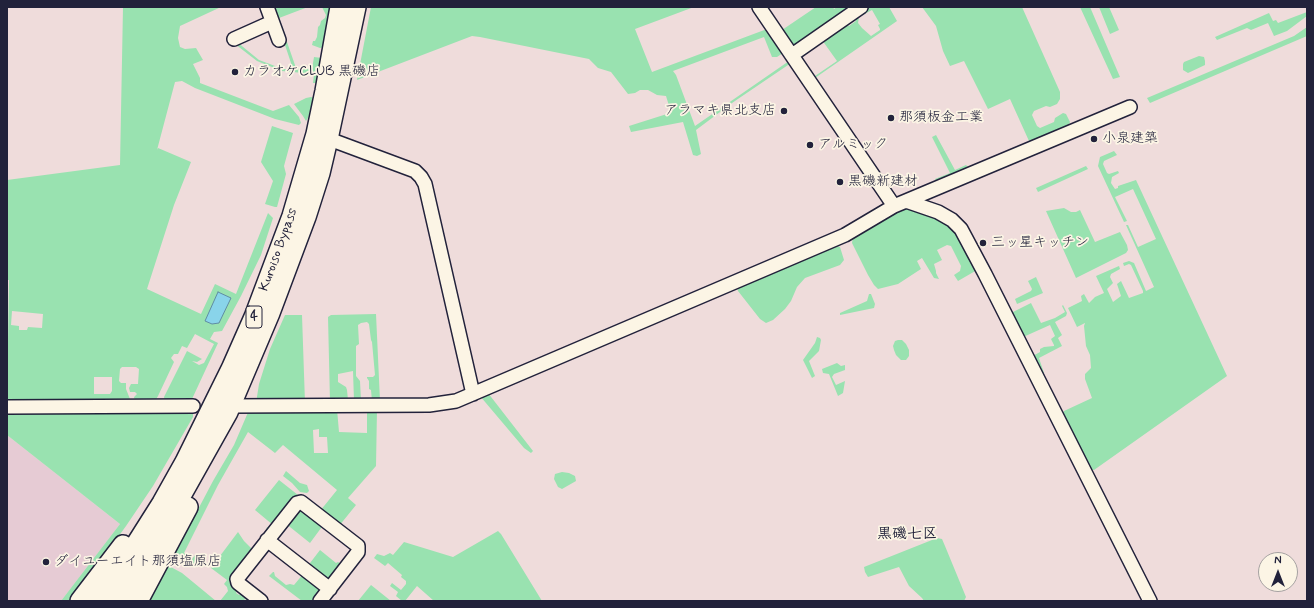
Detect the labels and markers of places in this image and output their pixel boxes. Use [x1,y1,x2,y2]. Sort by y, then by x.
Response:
place label: カラオケCLUB 黒磯店 [243,64,380,80]
marker: カラオケCLUB 黒磯店 [230,67,240,77]
place label: アラマキ県北支店 [664,103,776,119]
marker: アラマキ県北支店 [779,106,789,116]
place label: 那須板金工業 [899,110,983,126]
marker: 那須板金工業 [886,113,896,123]
place label: 小泉建築 [1102,131,1158,147]
marker: 小泉建築 [1089,134,1099,144]
place label: アルミック [818,137,888,153]
marker: アルミック [805,140,815,150]
place label: 黒磯新建材 [848,174,918,190]
marker: 黒磯新建材 [835,177,845,187]
place label: 三ッ星キッチン [991,235,1089,251]
marker: 三ッ星キッチン [978,238,988,248]
place label: ダイユーエイト那須塩原店 [54,554,221,570]
marker: ダイユーエイト那須塩原店 [41,557,51,567]

